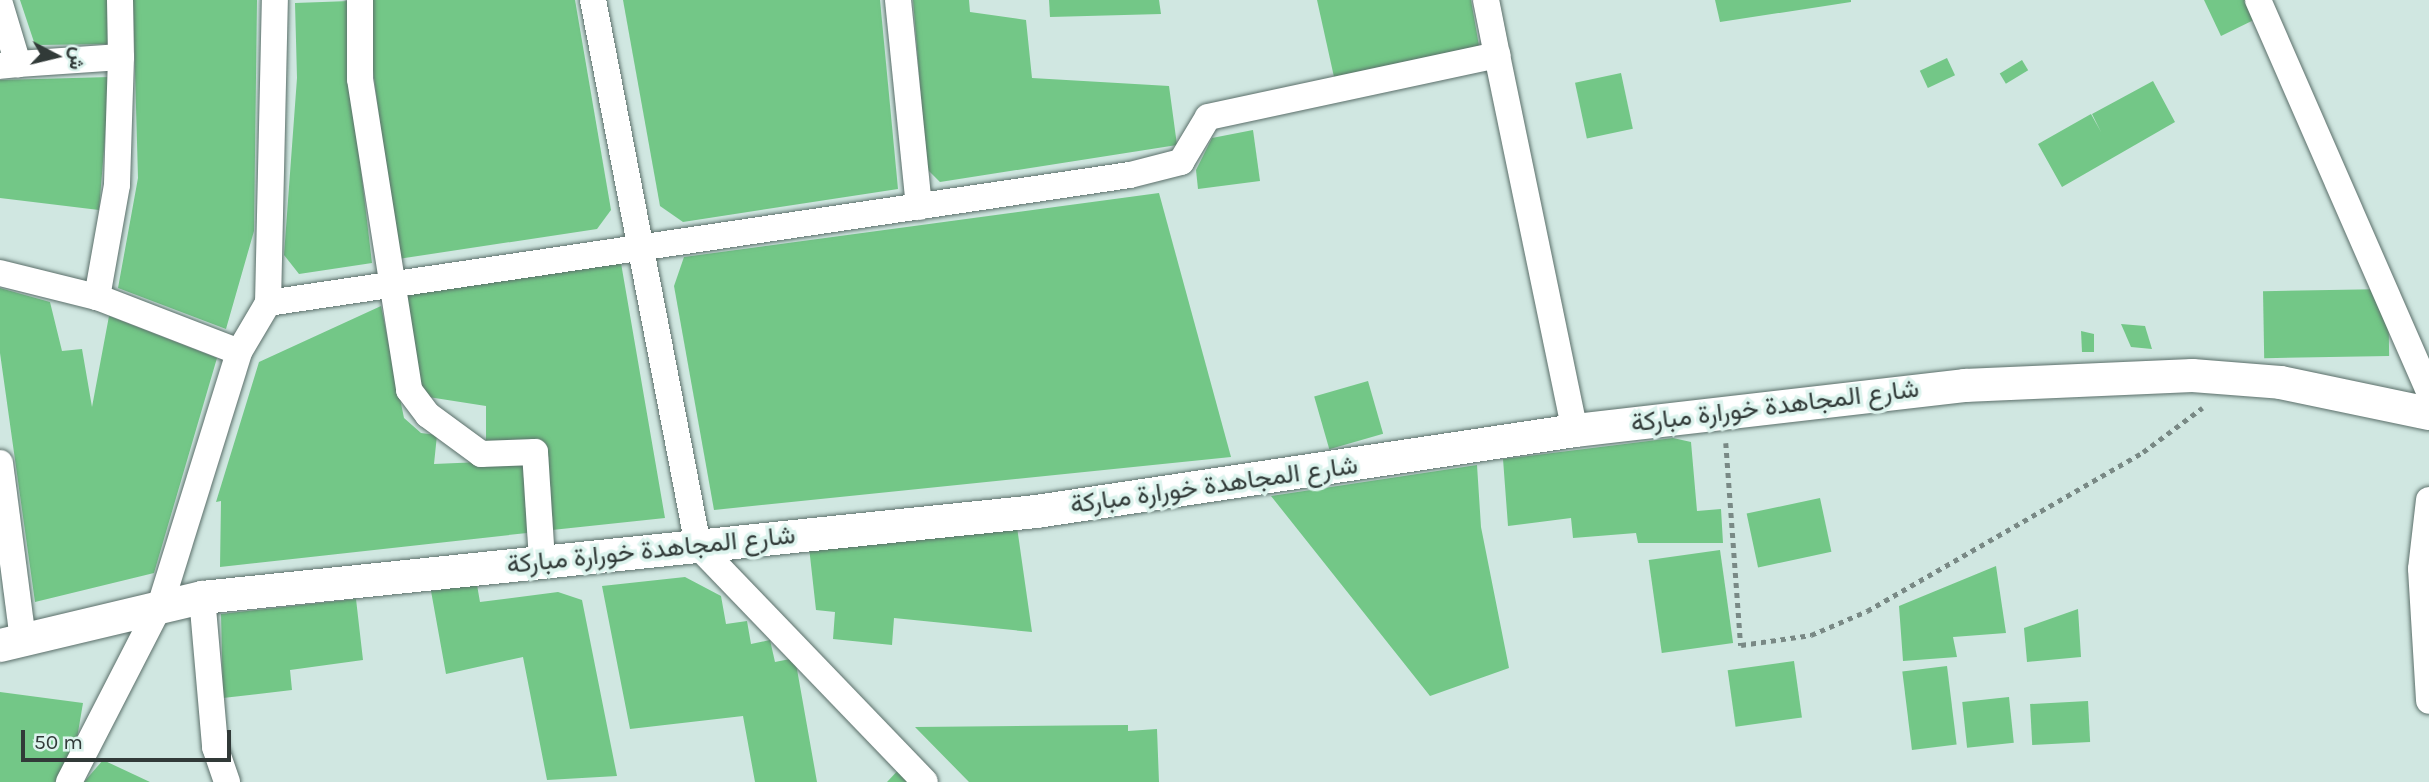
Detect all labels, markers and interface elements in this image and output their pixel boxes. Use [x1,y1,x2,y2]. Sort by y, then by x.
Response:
north arrow [21,21,91,91]
text: ش [65,46,89,71]
street label: شارع المجاهدة خورارة مباركة [1629,373,1921,439]
street label: شارع المجاهدة خورارة مباركة [1068,449,1360,521]
street label: شارع المجاهدة خورارة مباركة [505,519,797,581]
scale bar [24,716,234,760]
text: 50 m [34,730,83,754]

